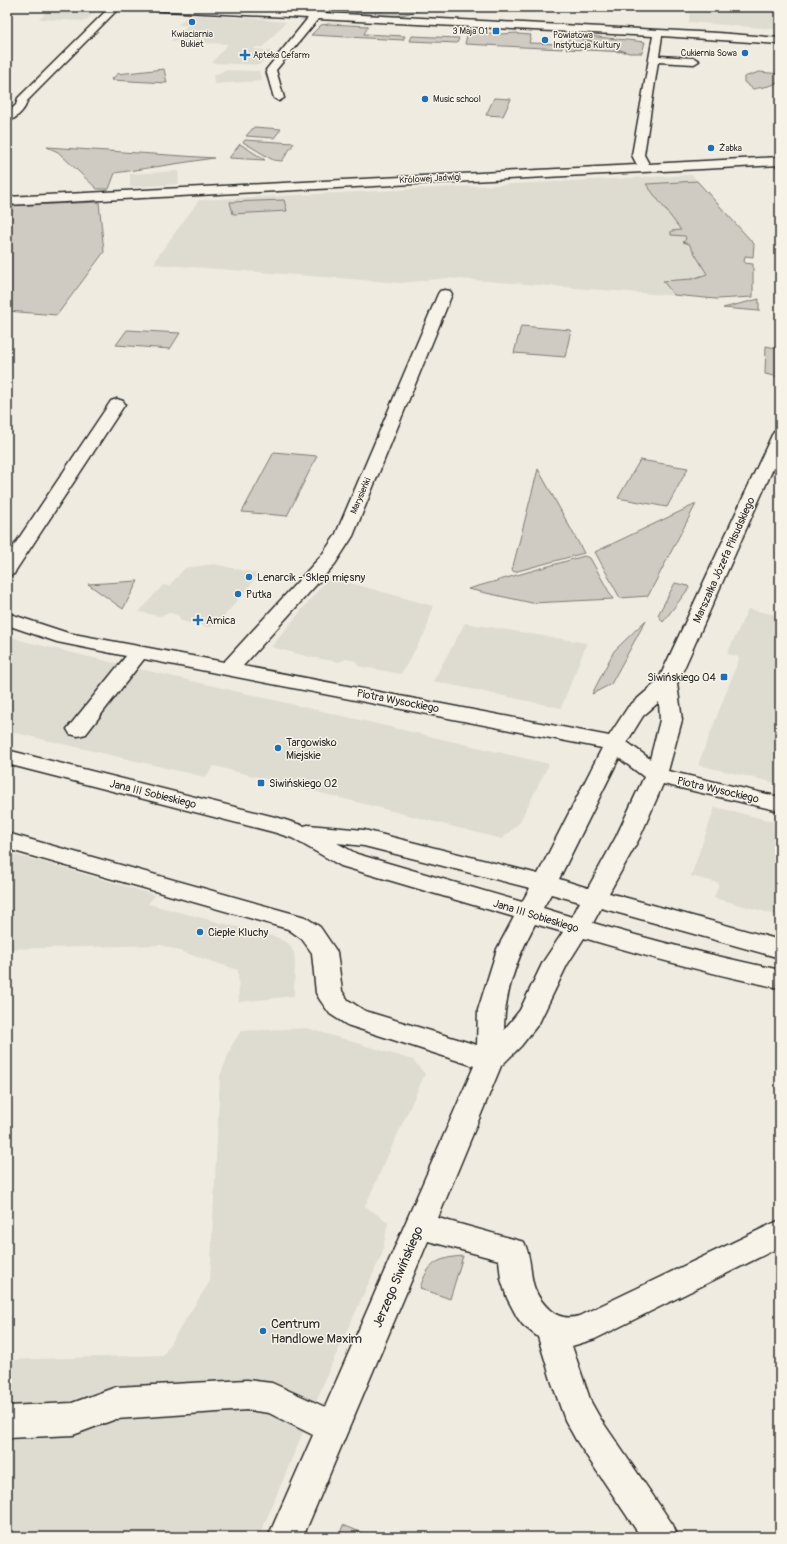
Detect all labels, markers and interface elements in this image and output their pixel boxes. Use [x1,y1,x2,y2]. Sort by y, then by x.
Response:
marker: Kwiaciarnia Bukiet [187,17,197,27]
place label: 3 Maja 01 [452,26,488,37]
marker: 3 Maja 01 [491,26,501,36]
place label: Kwiaciarnia Bukiet [171,29,213,50]
place label: Powiatowa Instytucja Kultury [553,30,620,51]
marker: Powiatowa Instytucja Kultury [540,35,550,45]
place label: Cukiernia Sowa [681,48,737,59]
marker: Cukiernia Sowa [740,48,750,58]
marker: Apteka Cefarm [240,50,250,60]
place label: Apteka Cefarm [253,50,310,61]
marker: Music school [420,94,430,104]
place label: Music school [433,94,481,105]
marker: Żabka [706,143,716,153]
place label: Żabka [719,143,742,154]
street label: Królowej Jadwigi [399,172,461,186]
street label: Marysieńki [348,476,374,516]
street label: Marszałka Józefa Piłsudskiego [690,495,758,625]
place label: Lenarcik - Sklep mięsny [257,571,365,584]
marker: Lenarcik - Sklep mięsny [244,572,254,582]
place label: Putka [246,588,272,601]
marker: Putka [233,589,243,599]
place label: Amica [206,614,235,627]
marker: Amica [193,615,203,625]
place label: Siwińskiego 04 [647,671,717,684]
marker: Siwińskiego 04 [719,672,729,682]
street label: Piotra Wysockiego [356,687,440,715]
place label: Targowisko Miejskie [286,736,337,762]
marker: Targowisko Miejskie [273,743,283,753]
street label: Piotra Wysockiego [676,774,760,806]
street label: Jana III Sobieskiego [108,777,198,811]
place label: Siwińskiego 02 [269,777,337,790]
marker: Siwińskiego 02 [256,778,266,788]
street label: Jana III Sobieskiego [492,897,580,935]
place label: Ciepłe Kluchy [208,926,268,939]
marker: Ciepłe Kluchy [195,927,205,937]
street label: Jerzego Siwińskiego [369,1224,427,1330]
place label: Centrum Handlowe Maxim [271,1316,362,1347]
marker: Centrum Handlowe Maxim [258,1326,268,1336]

